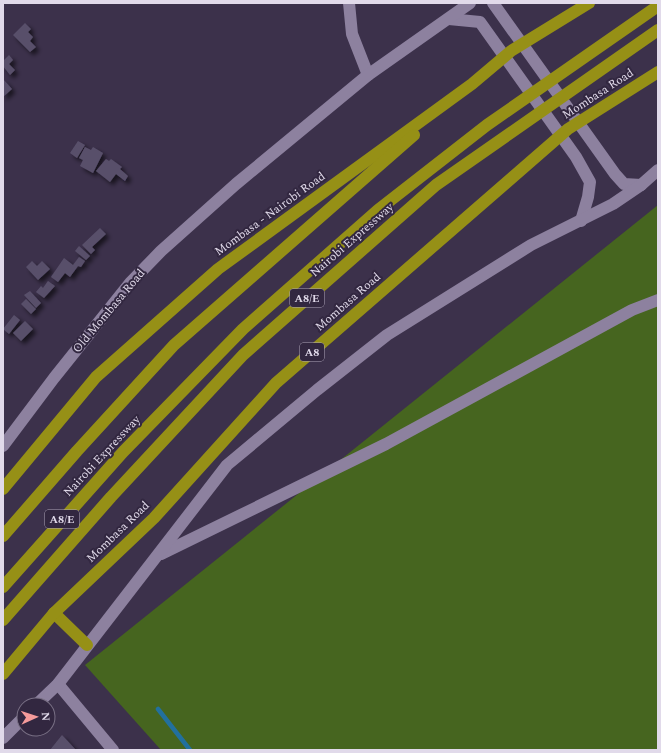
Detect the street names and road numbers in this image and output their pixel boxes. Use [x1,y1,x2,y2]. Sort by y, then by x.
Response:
street label: Mombasa Road [558,64,638,124]
street label: Mombasa - Nairobi Road [211,167,330,261]
street label: Nairobi Expressway [306,197,399,282]
street label: Old Mombasa Road [68,265,150,357]
street label: Mombasa Road [311,268,385,336]
road number: A8/E [290,289,324,307]
road number: A8 [300,343,324,361]
street label: Nairobi Expressway [59,410,146,501]
street label: Mombasa Road [82,497,154,567]
road number: A8/E [45,510,79,528]

